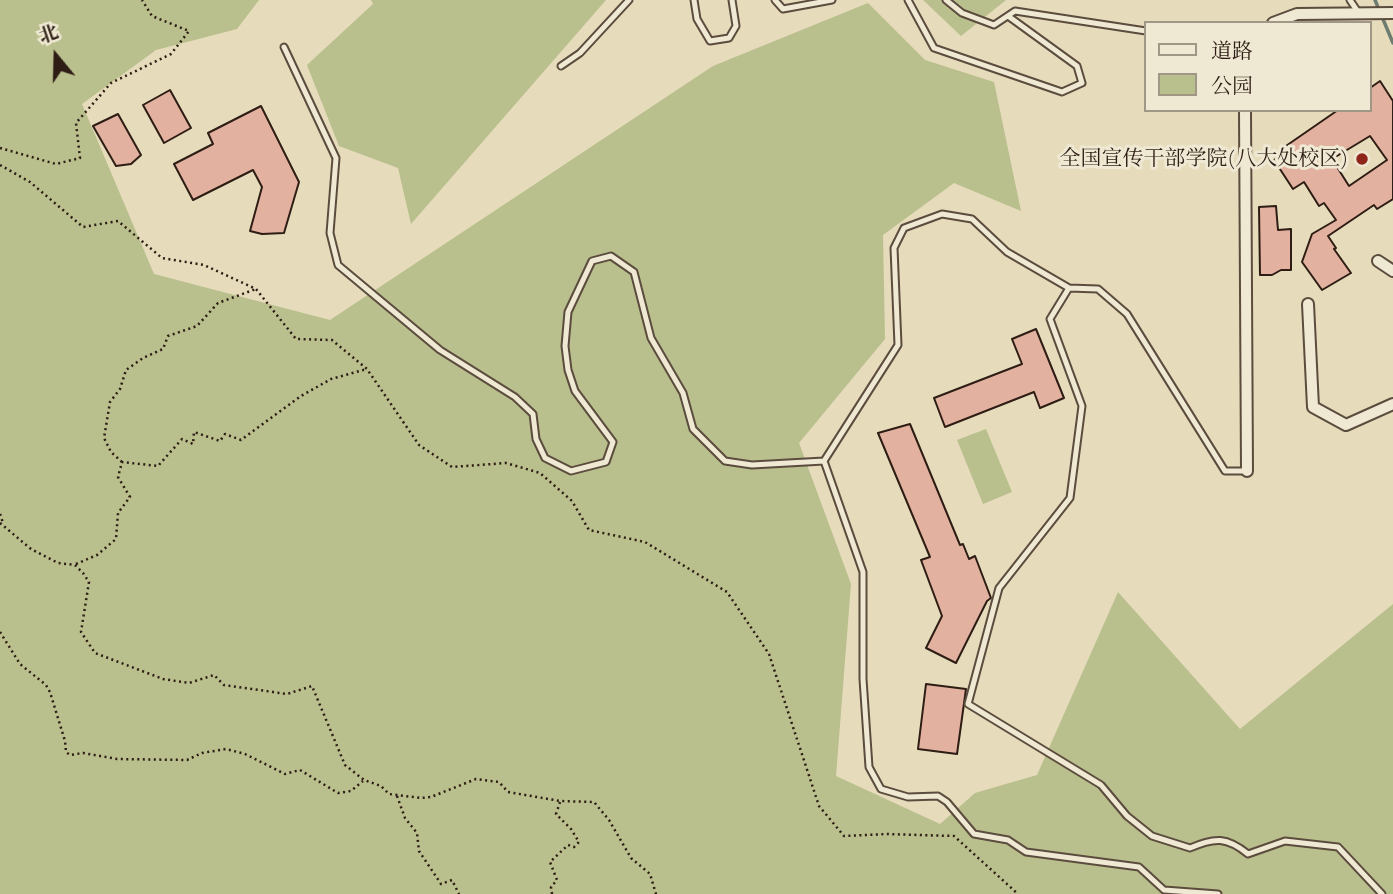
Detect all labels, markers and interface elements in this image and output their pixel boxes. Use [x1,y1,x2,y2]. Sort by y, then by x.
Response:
north arrow [21,21,91,91]
legend [1144,21,1372,112]
text: 北 [37,24,61,48]
text: 道路 [1211,42,1253,63]
text: 公园 [1211,77,1253,98]
place label: 全国宣传干部学院(八大处校区) [1059,146,1348,172]
marker: 全国宣传干部学院(八大处校区) [1354,151,1370,167]

